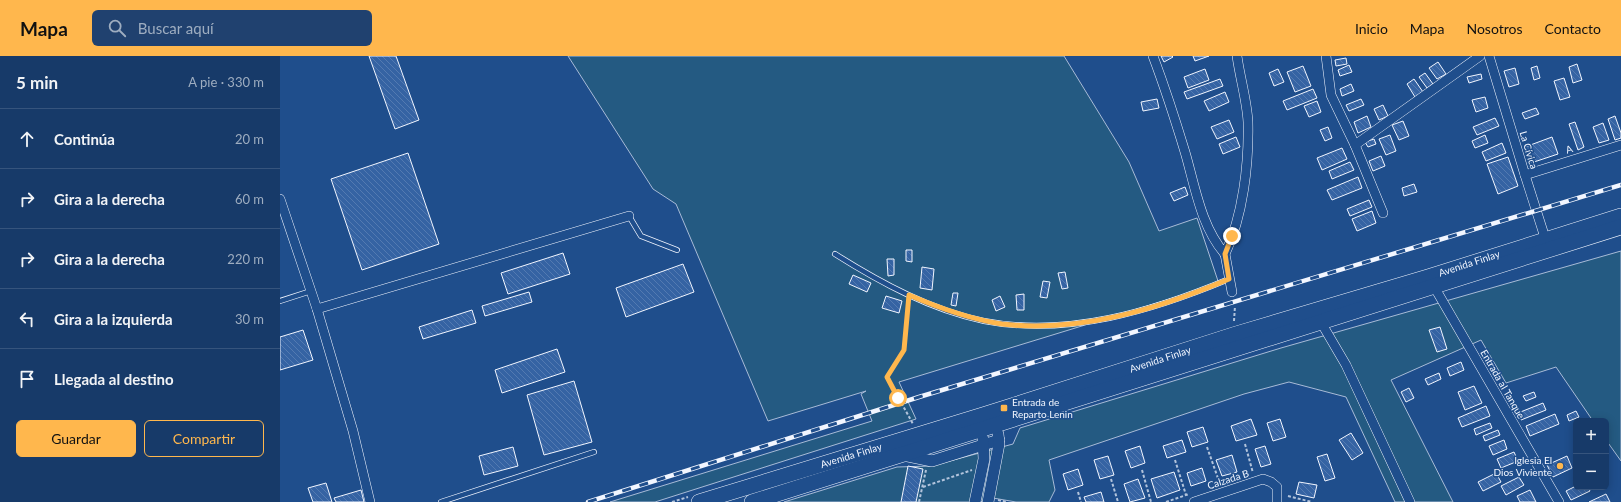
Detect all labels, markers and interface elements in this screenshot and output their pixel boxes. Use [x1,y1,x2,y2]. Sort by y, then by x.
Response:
search box [92,10,372,46]
text: Mapa [20,17,68,40]
icon: search [106,17,128,39]
text: Buscar aquí [138,19,214,37]
text: Inicio [1355,20,1388,37]
text: Mapa [1410,20,1444,37]
text: Nosotros [1466,20,1523,37]
text: Contacto [1545,20,1601,37]
text: 5 min [16,72,58,93]
text: A pie · 330 m [188,74,264,90]
icon: ahead [16,128,38,150]
text: Continúa [54,130,115,148]
street label: La Cívica [1518,130,1540,170]
text: 20 m [235,131,264,147]
street label: A [1564,142,1574,156]
icon: right [16,188,38,210]
text: Gira a la derecha [54,190,165,208]
text: 60 m [235,191,264,207]
route end [1223,227,1241,245]
street label: Avenida Finlay [1437,247,1502,279]
icon: right [16,248,38,270]
text: Gira a la derecha [54,250,165,268]
text: 220 m [227,251,264,267]
icon: left [16,308,38,330]
text: Gira a la izquierda [54,310,173,328]
text: 30 m [235,311,264,327]
street label: Avenida Finlay [1128,343,1193,375]
street label: Entrada al Tanque [1478,347,1528,421]
icon: arrive [16,368,38,390]
text: Llegada al destino [54,370,174,388]
route start [889,389,907,407]
place label: Entrada de Reparto Lenin [1012,396,1073,420]
marker: Entrada de Reparto Lenin [999,403,1009,413]
map controls [1573,418,1609,490]
button: + [1573,418,1609,454]
button: Guardar [16,420,136,457]
button: Compartir [144,420,264,457]
street label: Avenida Finlay [819,440,884,470]
place label: Iglesia El Dios Viviente [1494,454,1552,478]
button: − [1573,454,1609,490]
marker: Iglesia El Dios Viviente [1555,461,1565,471]
street label: Calzada B [1206,467,1250,491]

